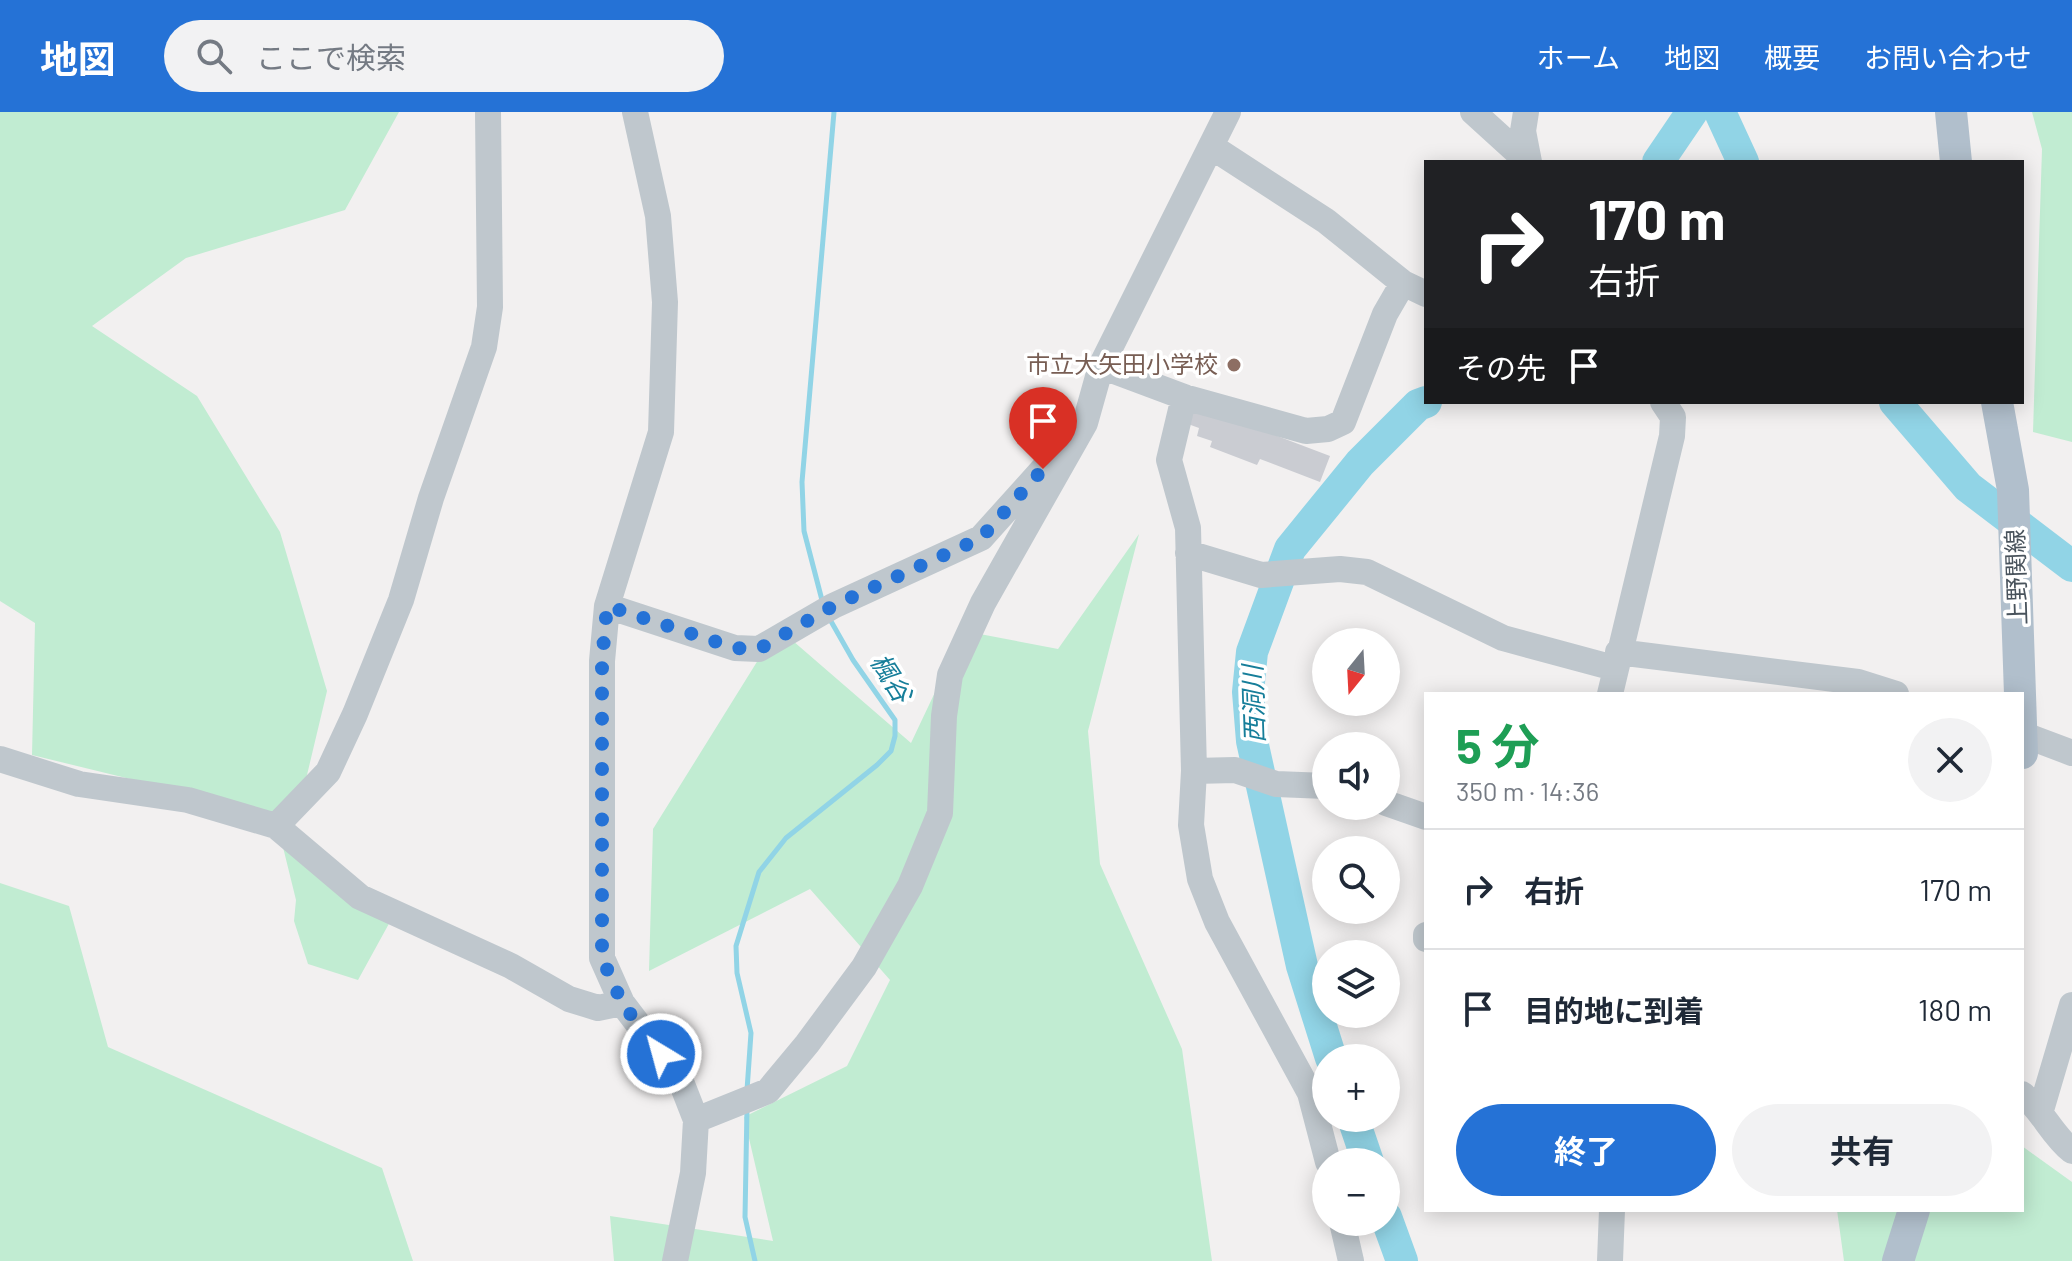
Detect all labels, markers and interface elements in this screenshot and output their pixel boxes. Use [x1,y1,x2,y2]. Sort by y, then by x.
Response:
search box [164,20,724,92]
icon: search [192,34,236,78]
text: 地図 [40,35,116,81]
text: ここで検索 [256,39,406,75]
text: ホーム [1537,40,1620,74]
text: 地図 [1664,40,1720,74]
text: 概要 [1764,40,1820,74]
text: お問い合わせ [1864,40,2032,74]
text: 170 m [1588,184,1725,251]
icon: right [1456,192,1560,296]
text: 右折 [1588,258,1660,301]
icon: arrive [1562,344,1606,388]
place label: 市立大矢田小学校 [1026,349,1218,378]
text: その先 [1456,349,1546,385]
marker: 市立大矢田小学校 [1225,356,1243,374]
pin [1009,387,1077,469]
icon: arrive [1021,399,1065,443]
street label: 上野関線 [1999,529,2032,626]
north arrow [1312,628,1400,716]
map controls [1312,628,1400,1236]
water label: 楓谷 [865,647,920,709]
water label: 西洞川 [1236,662,1269,744]
text: 5 分 [1456,716,1539,774]
button: close [1908,718,1992,802]
button: sound [1312,732,1400,820]
text: 350 m · 14:36 [1456,775,1599,806]
button: search [1312,836,1400,924]
icon: right [1456,867,1500,911]
text: 170 m [1920,871,1992,907]
text: 右折 [1524,872,1584,908]
button: layers [1312,940,1400,1028]
icon: arrive [1456,987,1500,1031]
text: 180 m [1918,991,1992,1027]
text: 目的地に到着 [1524,992,1704,1028]
position arrow [619,1012,703,1096]
button: + [1312,1044,1400,1132]
button: 終了 [1456,1104,1716,1196]
button: 共有 [1732,1104,1992,1196]
button: − [1312,1148,1400,1236]

